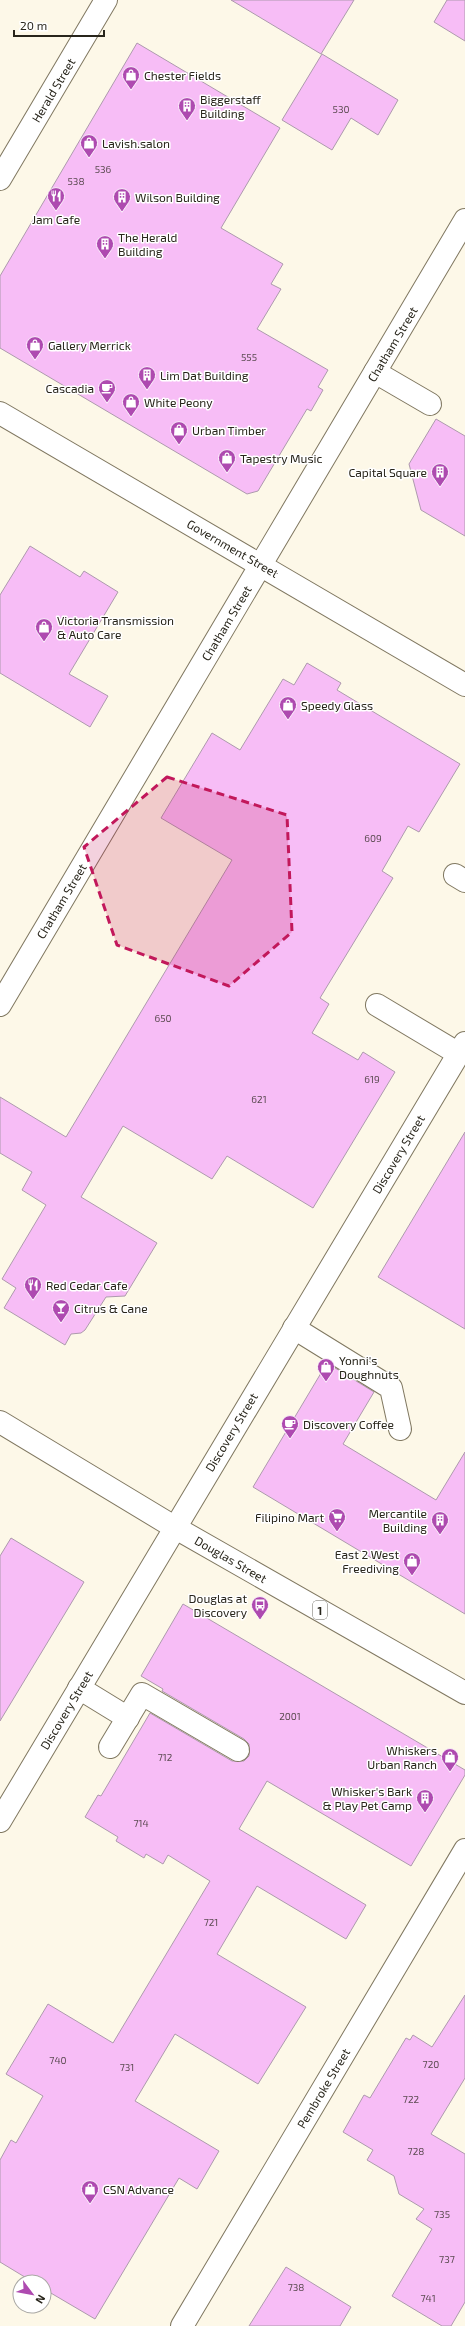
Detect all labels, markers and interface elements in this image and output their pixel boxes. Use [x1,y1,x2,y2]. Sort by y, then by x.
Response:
scale bar [14,12,104,38]
text: 20 m [20,18,47,32]
street label: Herald Street [28,55,78,125]
shop icon: Chester Fields [121,65,141,90]
place label: Chester Fields [144,68,221,82]
place label: Biggerstaff Building [200,92,261,120]
building icon: Biggerstaff Building [177,96,197,121]
house number: 530 [333,103,349,115]
shop icon: Lavish.salon [79,133,99,158]
place label: Lavish.salon [102,136,170,150]
house number: 536 [95,163,112,175]
house number: 538 [68,175,85,187]
restaurant icon: Jam Cafe [46,186,66,211]
building icon: Wilson Building [112,187,132,212]
place label: Wilson Building [135,190,220,204]
place label: Jam Cafe [32,212,80,226]
place label: The Herald Building [118,230,177,258]
building icon: The Herald Building [95,234,115,259]
street label: Chatham Street [364,304,420,384]
shop icon: Gallery Merrick [25,335,45,360]
place label: Gallery Merrick [48,338,131,352]
house number: 555 [241,351,257,363]
building icon: Lim Dat Building [137,365,157,390]
place label: Lim Dat Building [160,368,249,382]
cafe icon: Cascadia [97,378,117,403]
place label: Cascadia [46,381,94,395]
shop icon: White Peony [121,392,141,417]
place label: White Peony [144,395,213,409]
shop icon: Urban Timber [169,420,189,445]
place label: Urban Timber [192,423,266,437]
shop icon: Tapestry Music [217,448,237,473]
place label: Tapestry Music [240,451,323,465]
building icon: Capital Square [430,462,450,487]
place label: Capital Square [348,465,427,479]
street label: Government Street [185,516,282,580]
street label: Chatham Street [198,583,254,663]
place label: Victoria Transmission & Auto Care [57,613,174,641]
shop icon: Victoria Transmission & Auto Care [34,617,54,642]
shop icon: Speedy Glass [278,695,298,720]
place label: Speedy Glass [301,698,373,712]
house number: 609 [364,832,382,844]
street label: Chatham Street [33,861,89,941]
house number: 650 [154,1012,172,1024]
house number: 619 [364,1073,380,1085]
house number: 621 [251,1093,267,1105]
street label: Discovery Street [369,1112,427,1196]
restaurant icon: Red Cedar Cafe [23,1275,43,1300]
place label: Red Cedar Cafe [46,1278,128,1292]
bar icon: Citrus & Cane [51,1298,71,1323]
place label: Citrus & Cane [74,1301,148,1315]
place label: Yonni's Doughnuts [339,1353,399,1381]
shop icon: Yonni's Doughnuts [316,1357,336,1382]
street label: Discovery Street [202,1390,260,1474]
cafe icon: Discovery Coffee [280,1414,300,1439]
place label: Discovery Coffee [303,1417,394,1431]
place label: Mercantile Building [368,1506,427,1534]
supermarket icon: Filipino Mart [327,1507,347,1532]
place label: Filipino Mart [255,1510,324,1524]
building icon: Mercantile Building [430,1510,450,1535]
street label: Douglas Street [193,1533,270,1585]
place label: East 2 West Freediving [335,1547,399,1575]
shop icon: East 2 West Freediving [402,1551,422,1576]
place label: Douglas at Discovery [189,1591,248,1619]
bus stop icon: Douglas at Discovery [250,1595,270,1620]
road number: 1 [313,1601,327,1619]
street label: Discovery Street [37,1668,95,1752]
house number: 2001 [279,1710,301,1722]
place label: Whiskers Urban Ranch [367,1743,437,1771]
shop icon: Whiskers Urban Ranch [440,1747,460,1772]
house number: 712 [158,1751,173,1763]
place label: Whisker's Bark & Play Pet Camp [322,1784,412,1812]
building icon: Whisker's Bark & Play Pet Camp [415,1788,435,1813]
house number: 714 [133,1817,149,1829]
house number: 721 [204,1916,218,1928]
street label: Pembroke Street [294,2045,353,2130]
house number: 740 [49,2054,67,2066]
house number: 720 [423,2058,439,2070]
house number: 731 [120,2061,134,2073]
house number: 722 [403,2093,420,2105]
house number: 728 [408,2145,424,2157]
shop icon: CSN Advance [80,2179,100,2204]
place label: CSN Advance [103,2182,174,2196]
house number: 735 [434,2208,450,2220]
house number: 737 [439,2253,455,2265]
north arrow [12,2274,52,2314]
house number: 738 [288,2281,304,2293]
house number: 741 [420,2292,436,2304]
text: N [33,2293,49,2306]

